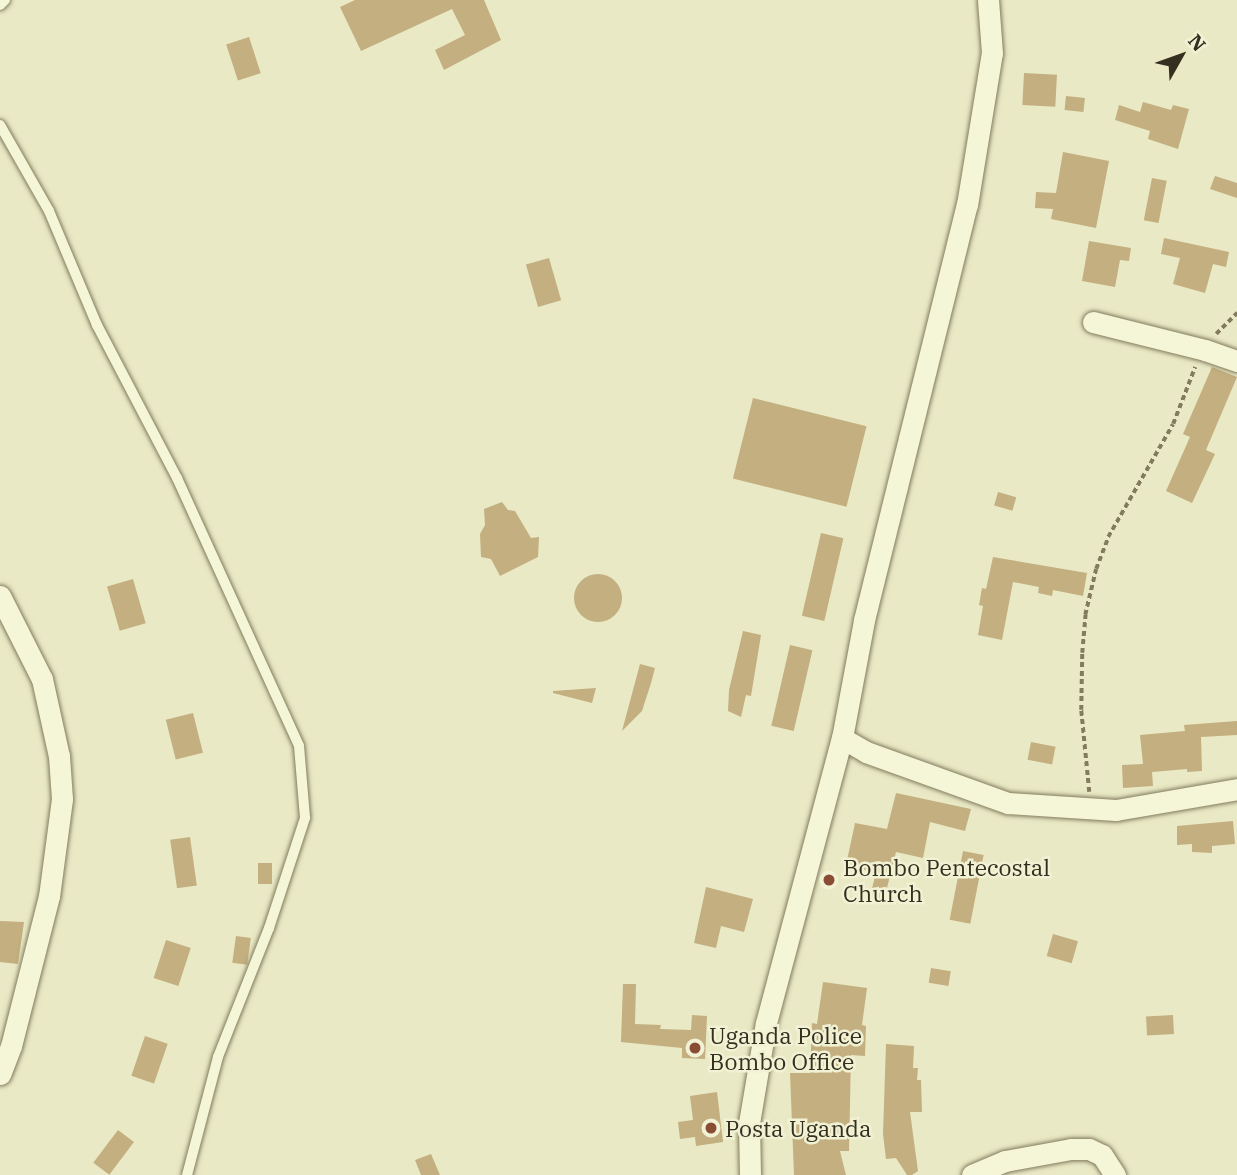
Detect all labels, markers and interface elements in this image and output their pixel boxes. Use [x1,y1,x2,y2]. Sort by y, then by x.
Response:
north arrow [1146,21,1216,91]
text: N [1183,29,1211,56]
place label: Bombo Pentecostal Church [843,853,1050,907]
marker: Bombo Pentecostal Church [821,872,837,888]
place label: Uganda Police Bombo Office [709,1021,862,1075]
marker: Uganda Police Bombo Office [687,1040,703,1056]
place label: Posta Uganda [725,1114,872,1142]
marker: Posta Uganda [703,1120,719,1136]

